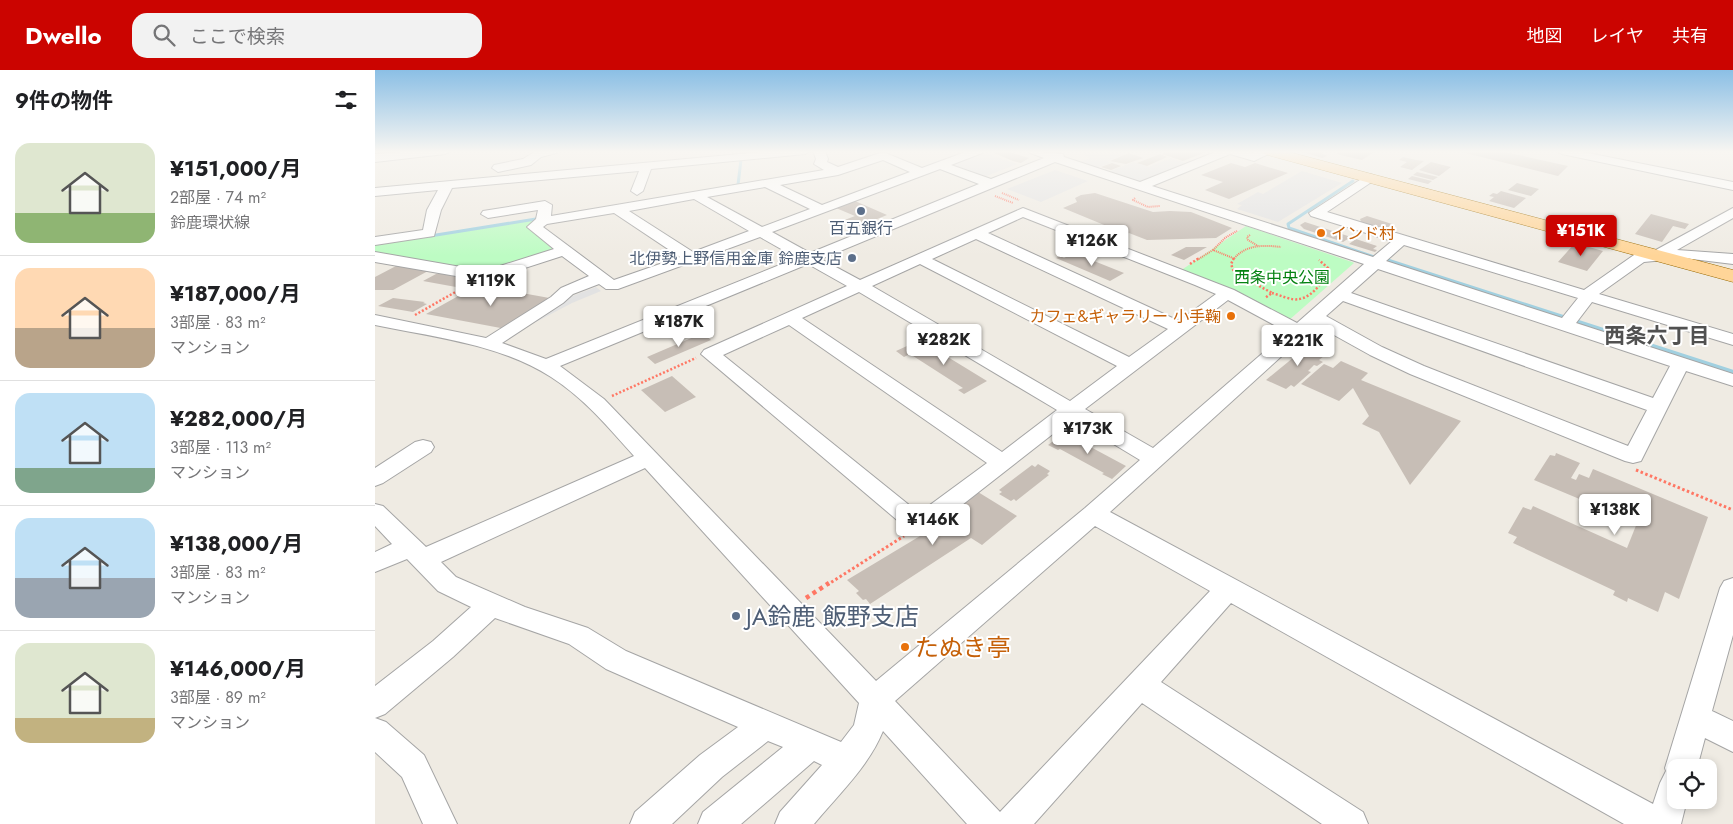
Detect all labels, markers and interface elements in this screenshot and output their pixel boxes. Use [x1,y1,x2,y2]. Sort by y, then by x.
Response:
search box [132,13,482,58]
text: Dwello [25,18,102,53]
icon: search [150,21,178,49]
text: ここで検索 [190,23,285,50]
text: 地図 [1527,23,1563,49]
text: レイヤ [1591,23,1644,49]
text: 共有 [1672,23,1708,49]
text: 9件の物件 [15,86,113,116]
icon: filters [332,86,360,114]
text: ¥151,000/月 [170,154,301,184]
icon: home [55,163,115,223]
text: 2部屋 · 74 m² [170,186,266,209]
marker: 百五銀行 [855,205,867,217]
text: 鈴鹿環状線 [170,211,250,234]
pin: ¥151K [1546,214,1616,257]
place label: 百五銀行 [829,217,893,240]
text: ¥151K [1557,219,1605,242]
place label: インド村 [1331,222,1395,245]
pin: ¥126K [1057,224,1127,267]
marker: インド村 [1315,227,1327,239]
text: ¥126K [1066,229,1118,252]
place label: 北伊勢上野信用金庫 鈴鹿支店 [629,247,842,270]
marker: 北伊勢上野信用金庫 鈴鹿支店 [846,252,858,264]
pin: ¥119K [456,264,526,307]
park label: 西条中央公園 [1234,266,1330,289]
text: ¥119K [467,269,515,292]
text: ¥187,000/月 [170,279,300,309]
icon: home [55,288,115,348]
place label: カフェ&ギャラリー 小手鞠 [1029,305,1221,328]
pin: ¥187K [644,306,714,348]
text: ¥187K [654,310,704,333]
marker: カフェ&ギャラリー 小手鞠 [1225,310,1237,322]
text: 3部屋 · 83 m² [170,311,265,334]
district label: 西条六丁目 [1605,321,1710,351]
pin: ¥282K [909,324,979,366]
pin: ¥221K [1263,324,1333,367]
text: ¥282K [918,328,970,351]
text: ¥221K [1272,329,1324,352]
text: マンション [170,336,250,359]
text: ¥282,000/月 [170,404,307,434]
pin: ¥173K [1053,412,1123,455]
icon: home [55,413,115,473]
text: ¥173K [1063,417,1113,440]
text: 3部屋 · 113 m² [170,436,271,459]
text: マンション [170,461,250,484]
pin: ¥138K [1580,494,1650,536]
text: ¥138K [1590,498,1640,521]
pin: ¥146K [898,504,968,546]
text: ¥146K [907,508,959,531]
text: ¥138,000/月 [170,529,303,559]
icon: home [55,538,115,598]
text: 3部屋 · 83 m² [170,561,265,584]
text: マンション [170,586,250,609]
place label: JA鈴鹿 飯野支店 [743,599,919,634]
marker: JA鈴鹿 飯野支店 [730,610,742,622]
place label: たぬき亭 [915,630,1011,665]
marker: たぬき亭 [899,641,911,653]
text: ¥146,000/月 [170,654,306,684]
icon: home [55,663,115,723]
text: 3部屋 · 89 m² [170,686,266,709]
text: マンション [170,711,250,734]
map controls [1667,759,1717,809]
button: locate [1667,759,1717,809]

